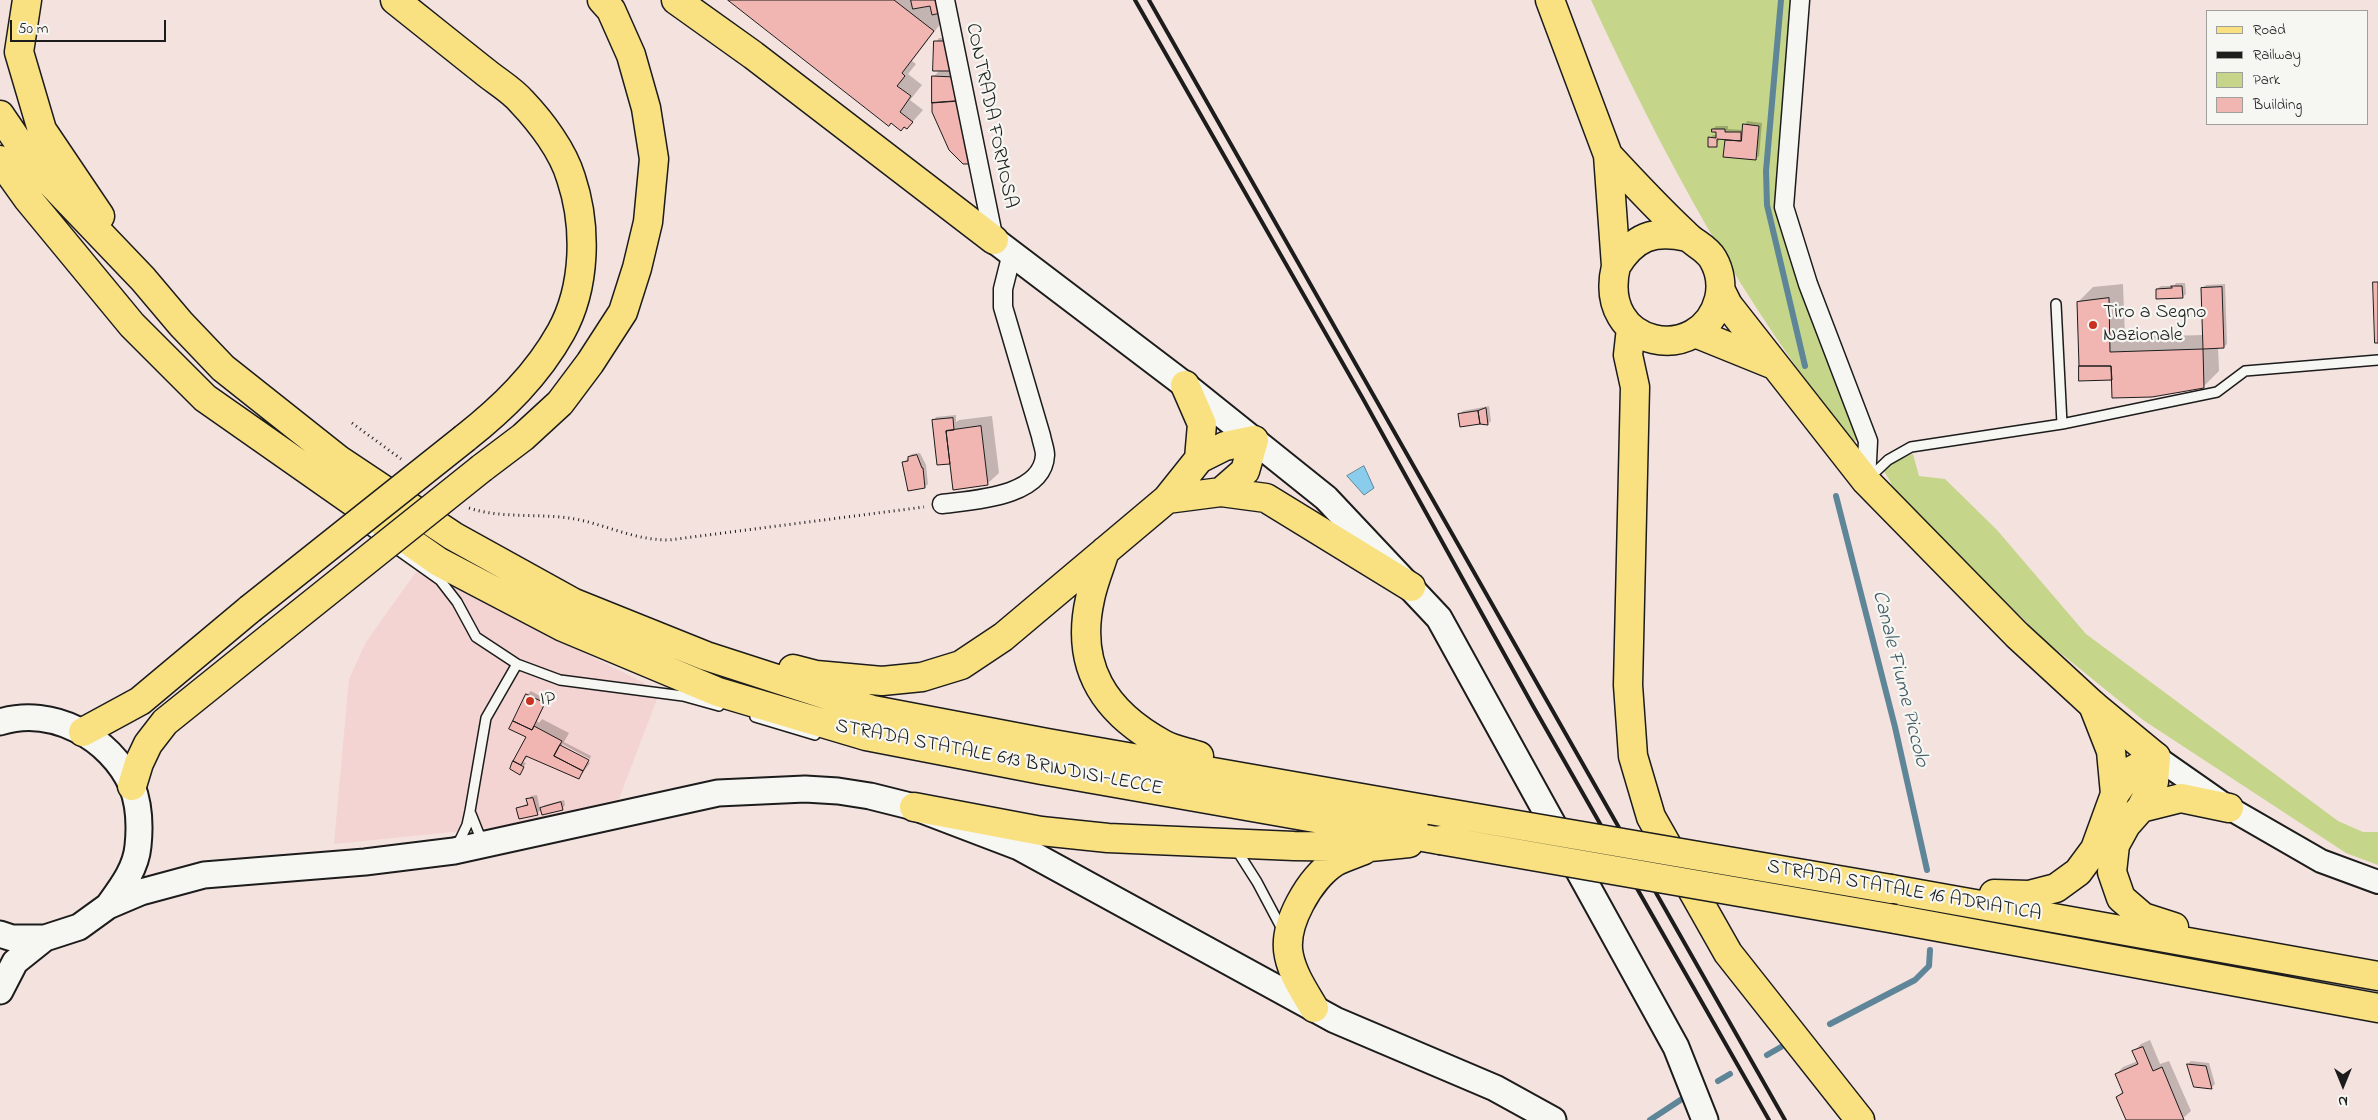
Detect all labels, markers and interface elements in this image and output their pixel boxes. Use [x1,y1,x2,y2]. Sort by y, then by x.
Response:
scale bar [12,10,169,42]
legend [2206,10,2368,125]
text: 50 m [18,18,48,40]
text: Road [2253,19,2286,41]
street label: CONTRADA FORMOSA [959,21,1021,211]
text: Railway [2253,44,2301,66]
text: Park [2253,69,2280,91]
text: Building [2253,94,2302,116]
place label: Tiro a Segno Nazionale [2103,302,2207,349]
marker: Tiro a Segno Nazionale [2087,319,2099,331]
water label: Canale Fiume Piccolo [1865,588,1933,770]
place label: IP [540,689,555,713]
marker: IP [524,695,536,707]
street label: STRADA STATALE 613 BRINDISI-LECCE [833,715,1165,803]
street label: STRADA STATALE 16 ADRIATICA [1765,856,2043,928]
north arrow [2318,1060,2368,1110]
text: N [2338,1090,2348,1111]

